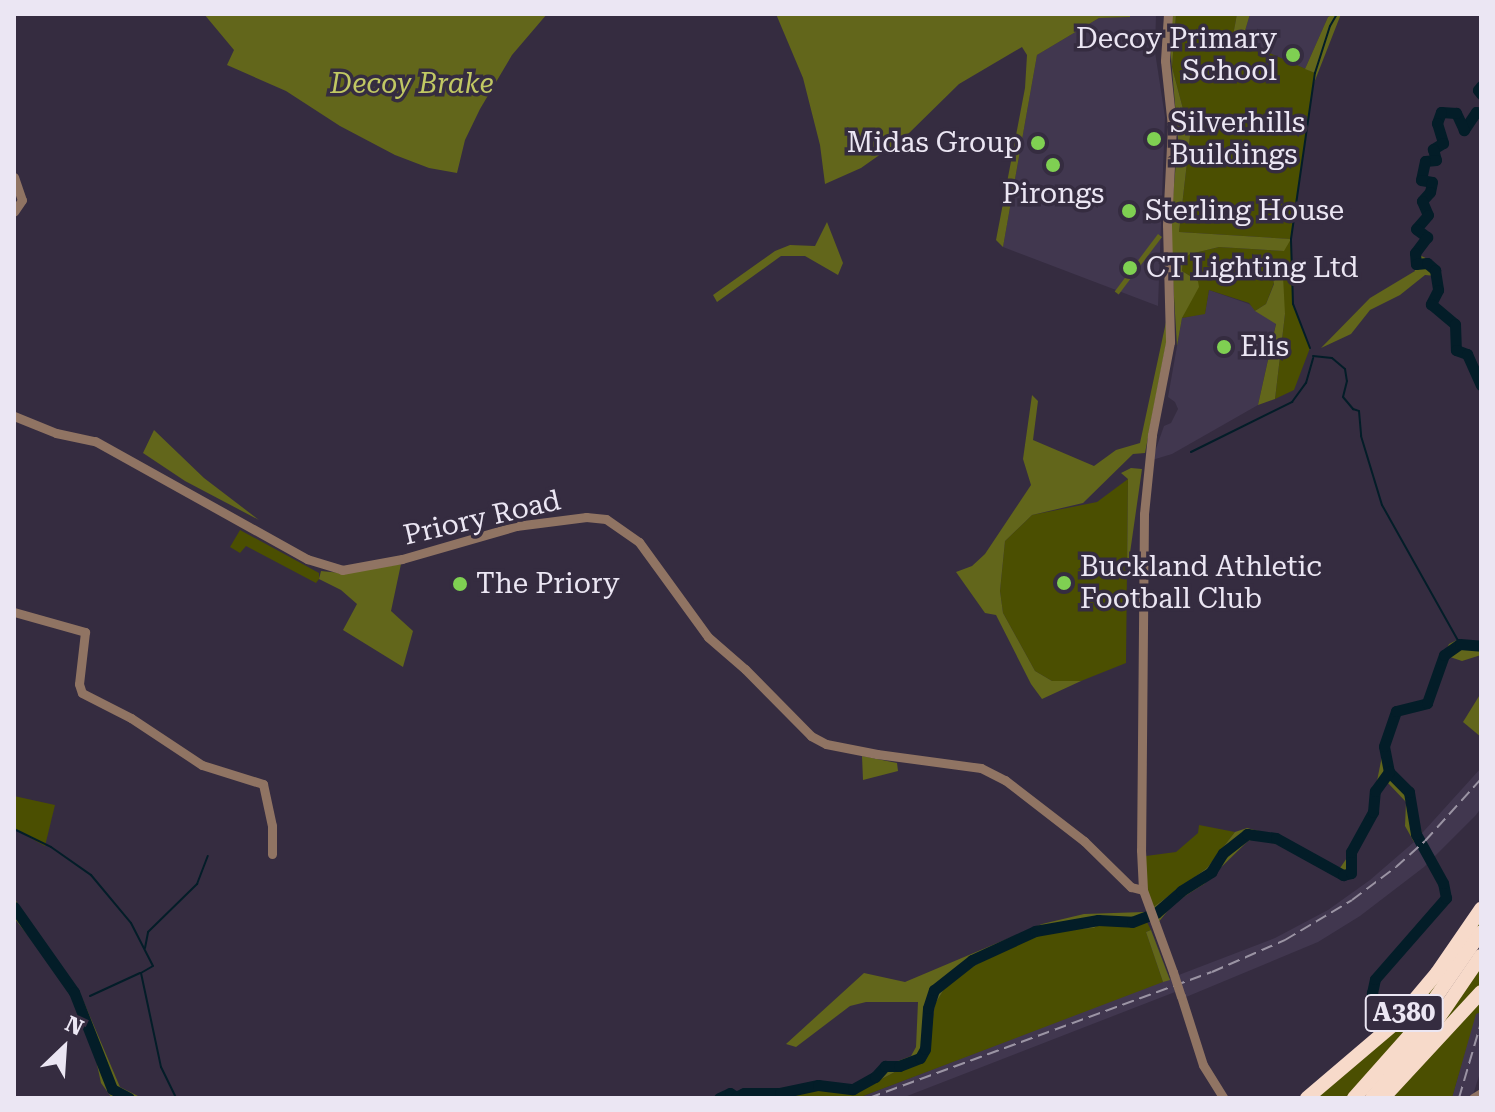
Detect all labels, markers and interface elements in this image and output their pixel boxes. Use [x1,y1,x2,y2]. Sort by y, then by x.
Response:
place label: Decoy Primary School [1076,22,1277,88]
marker: Decoy Primary School [1284,46,1302,64]
park label: Decoy Brake [330,67,494,101]
place label: Silverhills Buildings [1170,106,1305,172]
place label: Midas Group [847,126,1022,160]
marker: Silverhills Buildings [1145,130,1163,148]
marker: Midas Group [1029,134,1047,152]
marker: Pirongs [1044,156,1062,174]
place label: Pirongs [1002,177,1104,211]
place label: Sterling House [1145,194,1344,228]
marker: Sterling House [1120,202,1138,220]
place label: CT Lighting Ltd [1146,251,1358,285]
marker: CT Lighting Ltd [1121,259,1139,277]
place label: Elis [1240,330,1289,364]
marker: Elis [1215,338,1233,356]
street label: Priory Road [400,484,564,552]
place label: Buckland Athletic Football Club [1080,550,1322,616]
place label: The Priory [476,567,620,601]
marker: Buckland Athletic Football Club [1055,574,1073,592]
marker: The Priory [451,575,469,593]
road number: A380 [1364,991,1444,1035]
north arrow [24,1008,104,1088]
text: N [61,1011,87,1041]

